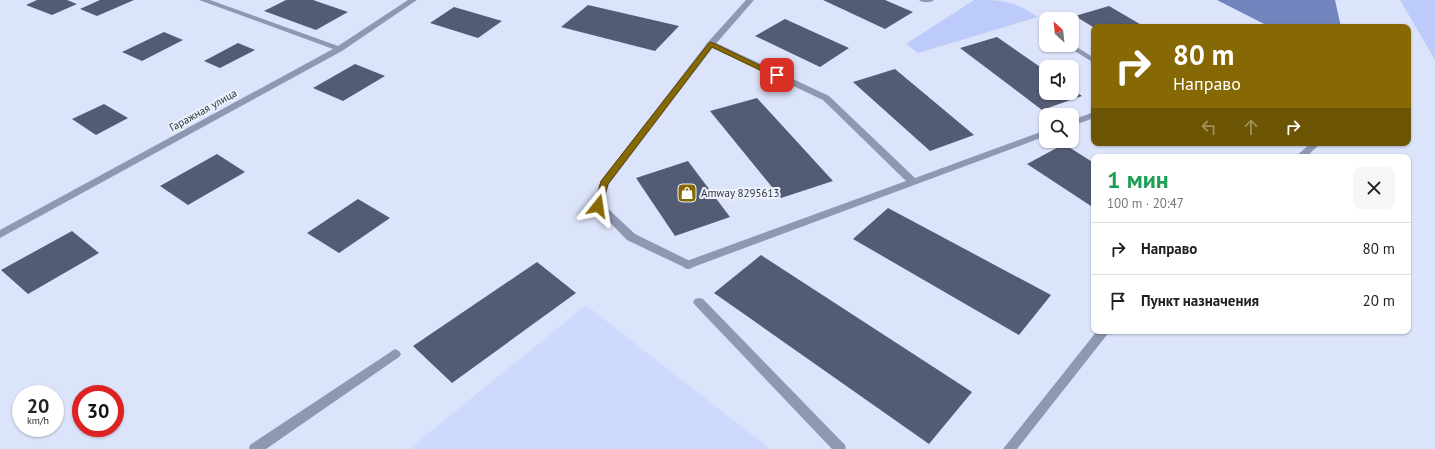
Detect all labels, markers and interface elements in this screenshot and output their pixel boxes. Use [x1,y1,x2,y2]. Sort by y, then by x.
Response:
north arrow [1039,12,1079,52]
map controls [1039,12,1079,148]
text: 80 m [1173,36,1234,73]
icon: right [1107,40,1159,92]
pin [760,58,794,92]
button: sound [1039,60,1079,100]
icon: arrive [766,64,788,86]
text: Направо [1173,72,1241,95]
street label: Гаражная улица [167,86,239,134]
button: search [1039,108,1079,148]
icon: left [1198,116,1220,138]
icon: ahead [1240,116,1262,138]
icon: right [1282,116,1304,138]
text: 1 мин [1107,164,1169,195]
button: close [1353,167,1395,209]
shop icon: Amway 8295613 [676,182,698,204]
position arrow [577,185,619,227]
place label: Amway 8295613 [701,186,780,200]
text: 100 m · 20:47 [1107,195,1184,212]
icon: right [1107,238,1129,260]
text: Направо [1141,239,1197,258]
text: 80 m [1362,239,1395,258]
icon: arrive [1107,290,1129,312]
text: Пункт назначения [1141,291,1259,310]
text: 20 m [1362,291,1395,310]
speed limit sign: 30 [72,385,124,437]
text: 20 [27,393,49,419]
text: km/h [27,414,49,427]

